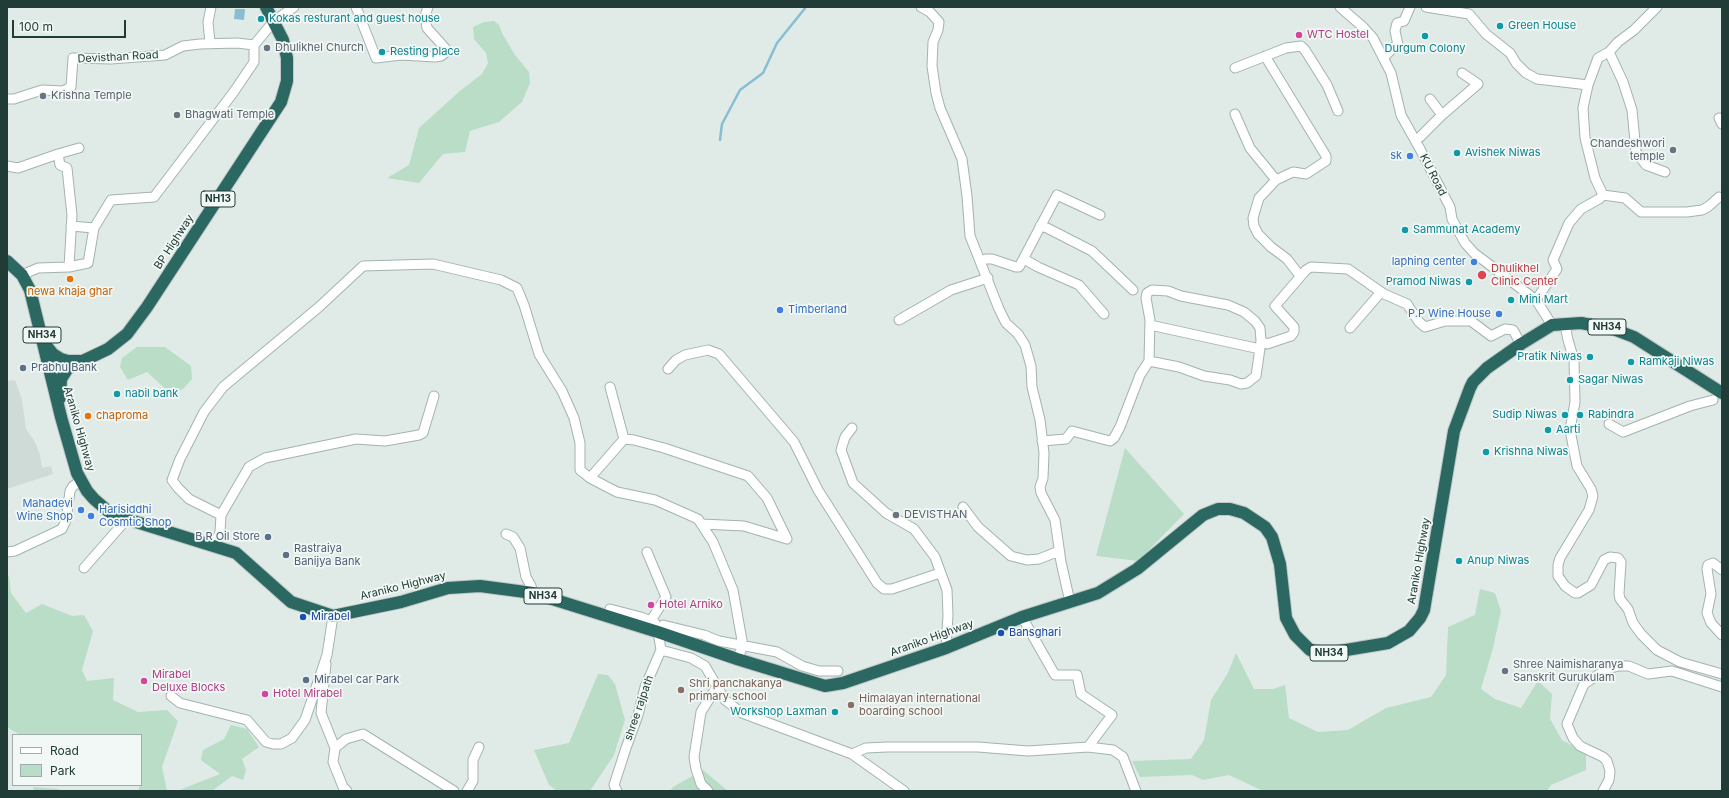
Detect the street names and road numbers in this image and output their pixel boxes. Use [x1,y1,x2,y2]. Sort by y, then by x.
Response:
street label: Devisthan Road [77,48,159,66]
street label: KU Road [1417,152,1449,198]
road number: NH13 [201,191,235,207]
street label: BP Highway [151,212,197,272]
road number: NH34 [1588,319,1626,335]
road number: NH34 [23,327,61,343]
street label: Araniko Highway [61,385,97,473]
street label: Araniko Highway [1405,517,1433,605]
street label: Araniko Highway [359,569,447,603]
road number: NH34 [524,588,562,604]
street label: Araniko Highway [888,617,976,659]
road number: NH34 [1310,645,1348,661]
street label: shree rajpath [622,674,656,742]

